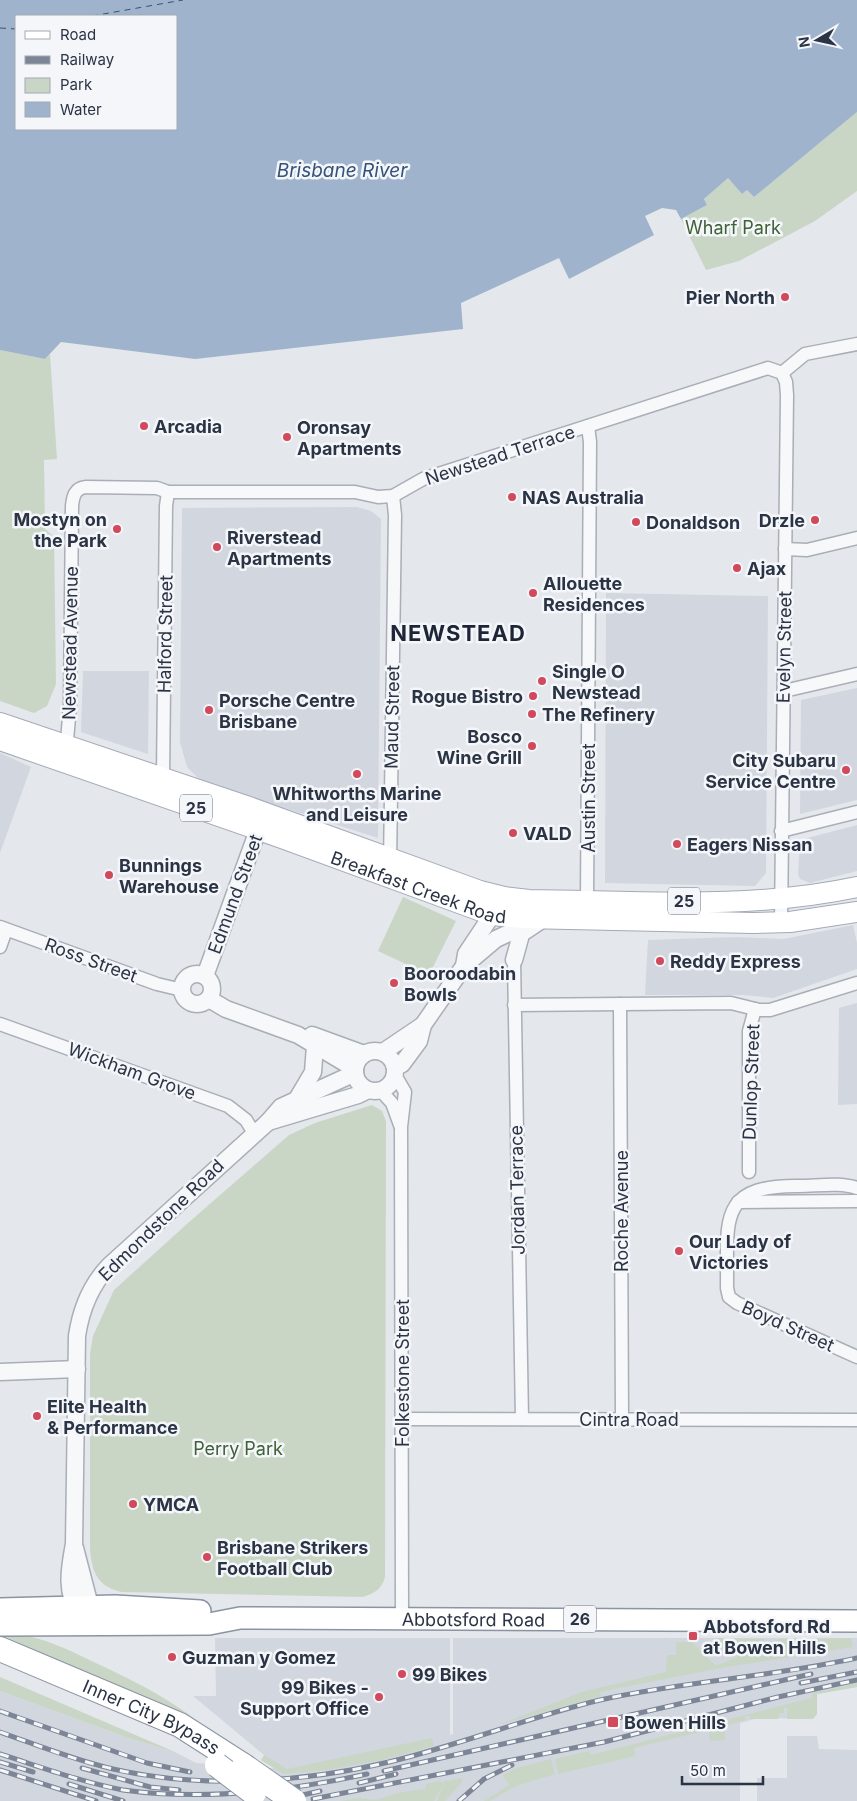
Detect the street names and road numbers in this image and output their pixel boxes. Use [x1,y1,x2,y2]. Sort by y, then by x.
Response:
street label: Newstead Terrace [423,421,577,489]
street label: Newstead Avenue [58,566,82,720]
street label: Halford Street [153,575,177,693]
street label: Evelyn Street [773,591,795,703]
street label: Maud Street [381,665,403,769]
street label: Austin Street [578,743,599,853]
road number: 25 [180,794,212,821]
street label: Edmund Street [204,831,266,957]
street label: Breakfast Creek Road [328,846,507,927]
road number: 25 [668,888,700,914]
street label: Ross Street [42,934,140,986]
street label: Dunlop Street [738,1023,764,1140]
street label: Wickham Grove [65,1038,199,1104]
street label: Jordan Terrace [505,1125,529,1255]
street label: Roche Avenue [611,1150,632,1272]
street label: Edmondstone Road [94,1155,228,1285]
street label: Boyd Street [739,1296,838,1356]
street label: Folkestone Street [392,1299,413,1447]
street label: Cintra Road [579,1409,679,1430]
road number: 26 [564,1606,596,1632]
street label: Abbotsford Road [402,1608,545,1630]
street label: Inner City Bypass [80,1675,224,1758]

